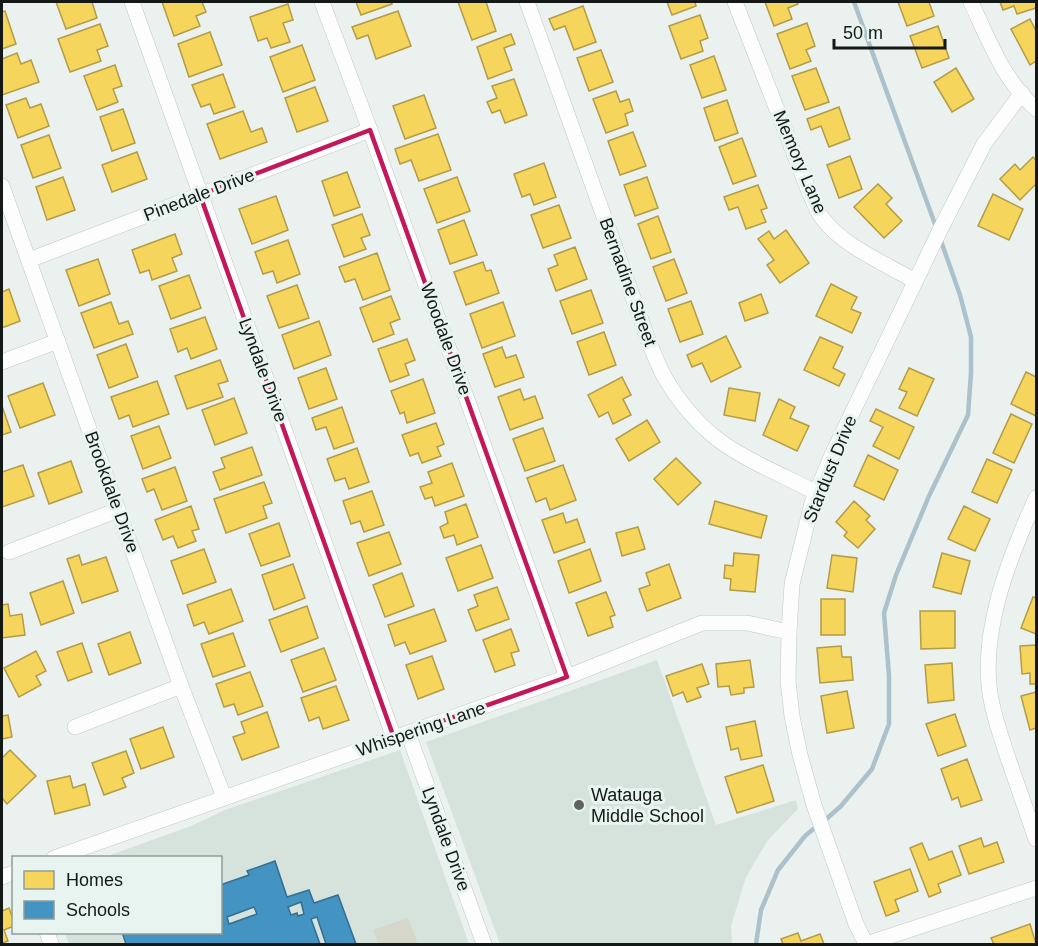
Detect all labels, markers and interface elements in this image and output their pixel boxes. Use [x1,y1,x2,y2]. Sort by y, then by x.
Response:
scale bar [834,12,945,50]
text: 50 m [843,23,883,43]
street label: Memory Lane [769,107,831,217]
street label: Pinedale Drive [141,165,257,225]
street label: Bernadine Street [596,215,660,349]
street label: Woodale Drive [416,280,476,398]
street label: Lyndale Drive [235,315,291,425]
street label: Stardust Drive [799,412,861,526]
street label: Brookdale Drive [81,428,143,556]
street label: Whispering Lane [354,698,488,760]
street label: Lyndale Drive [418,784,474,894]
place label: Watauga Middle School [591,785,704,826]
marker: Watauga Middle School [572,798,586,812]
legend [12,856,222,934]
text: Homes [66,870,123,890]
text: Schools [66,900,130,920]

